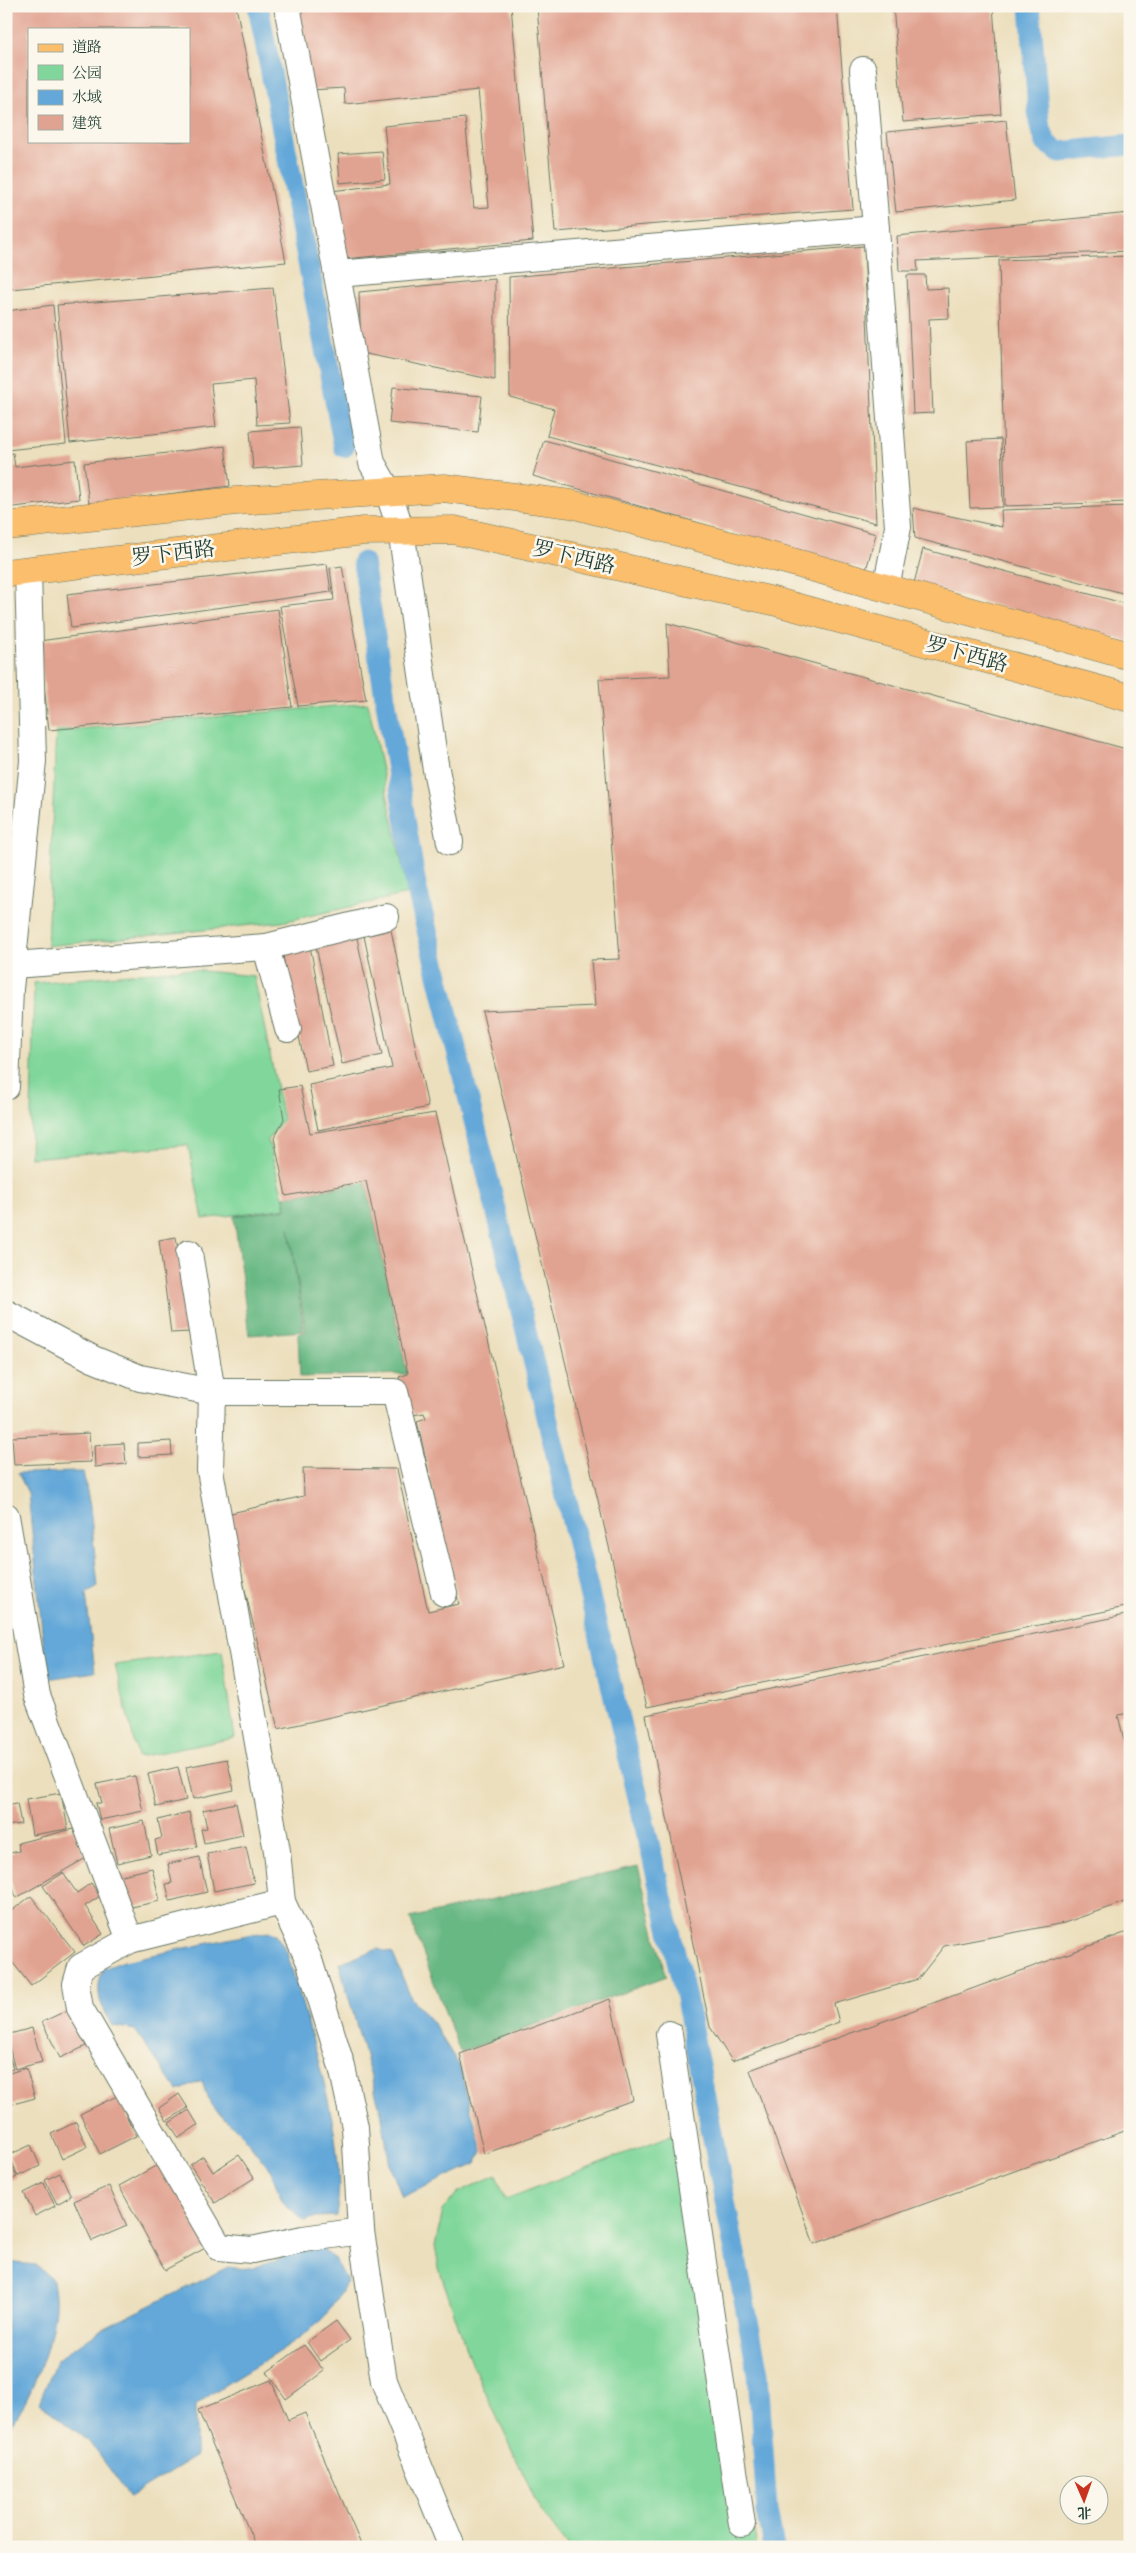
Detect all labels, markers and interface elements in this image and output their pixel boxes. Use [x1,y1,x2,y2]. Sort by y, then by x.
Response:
legend [28,28,190,142]
text: 道路 [72,38,102,59]
text: 公园 [72,64,102,85]
text: 水域 [72,88,102,109]
text: 建筑 [72,114,102,135]
street label: 罗下西路 [130,535,217,575]
street label: 罗下西路 [529,535,618,583]
street label: 罗下西路 [922,631,1011,681]
north arrow [1058,2476,1108,2526]
text: 北 [1077,2501,1092,2521]

